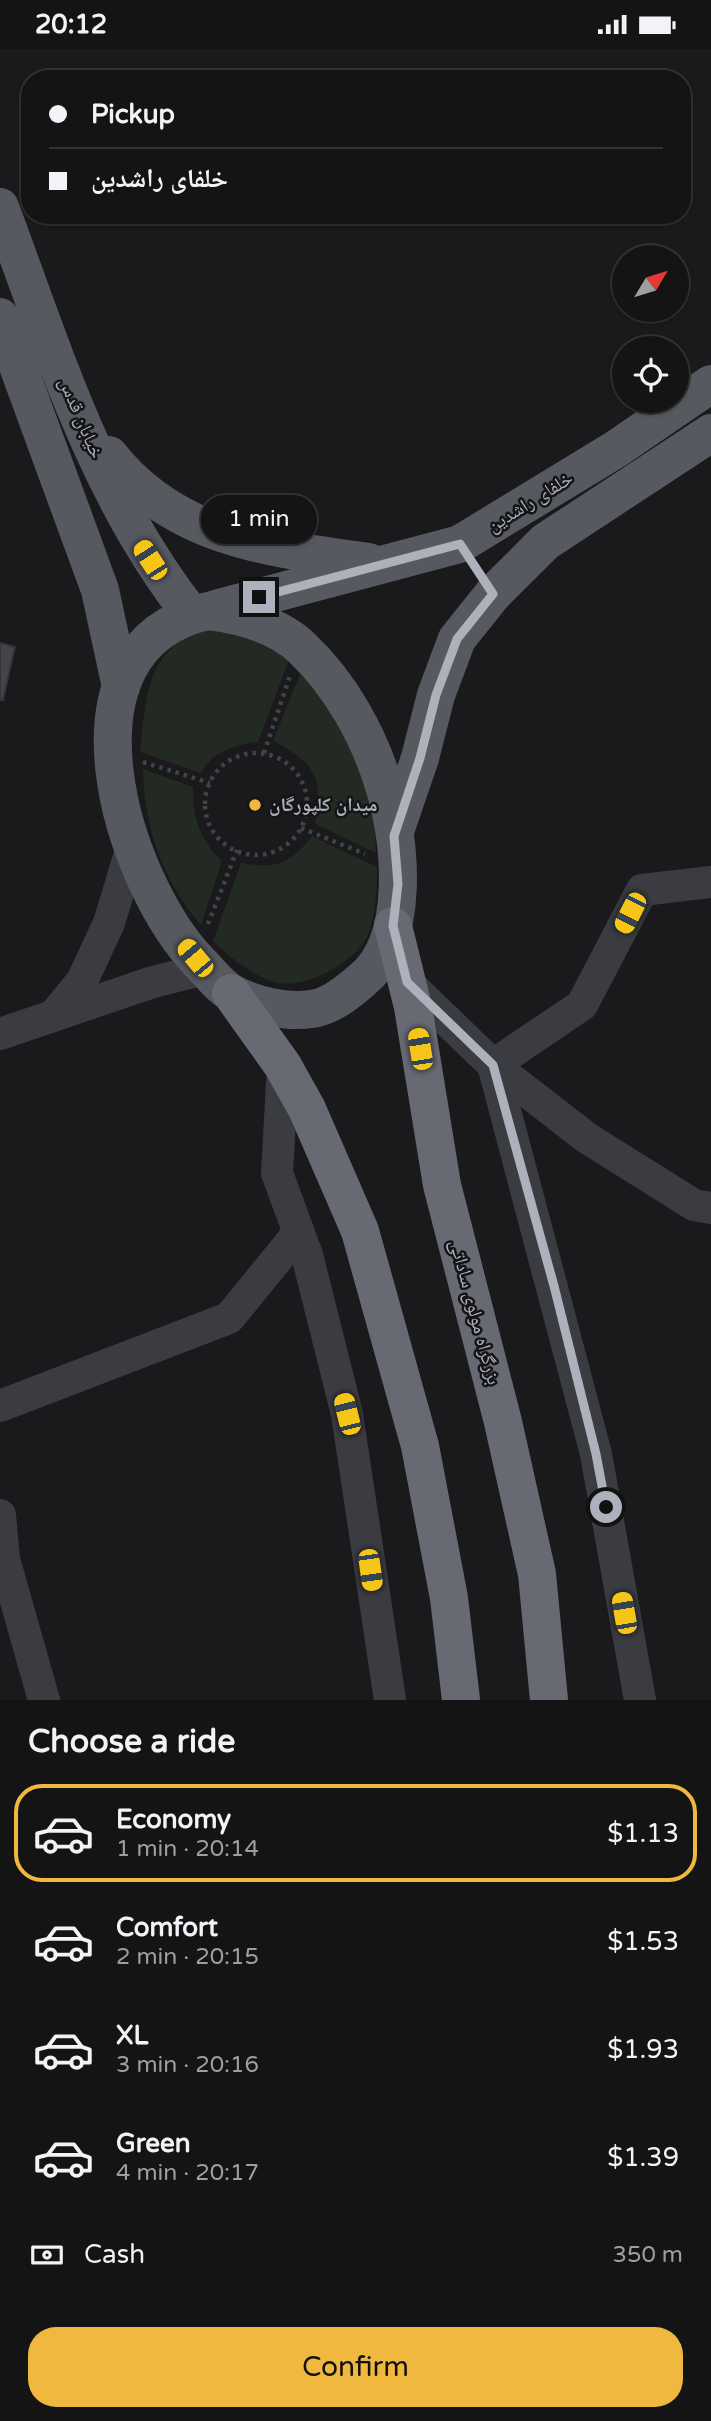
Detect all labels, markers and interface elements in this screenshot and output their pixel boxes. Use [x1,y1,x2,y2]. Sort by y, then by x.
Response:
text: 20:12 [35,9,107,40]
text: Pickup [91,99,175,130]
text: خلفای راشدین [91,163,228,194]
north arrow [612,245,690,322]
map controls [612,245,689,413]
button: locate [612,336,689,413]
street label: خیابان قدس [54,374,108,462]
street label: خلفای راشدین [483,467,577,537]
callout: 1 min [201,496,317,545]
text: 1 min [228,505,290,533]
car [130,537,171,583]
route end [243,581,275,613]
place label: میدان کلپورگان [269,794,378,816]
marker: میدان کلپورگان [247,797,263,813]
car [612,890,649,936]
car [174,935,217,981]
car [407,1027,434,1071]
street label: بزرگراه مولوی ساداتی [445,1237,505,1387]
car [332,1391,363,1437]
route start [590,1491,622,1523]
car [357,1548,384,1592]
car [611,1590,638,1636]
text: Choose a ride [28,1723,235,1761]
icon: car [32,1802,95,1865]
text: Economy [116,1804,231,1835]
text: $1.13 [607,1818,679,1849]
text: 1 min · 20:14 [116,1835,259,1863]
icon: car [32,1910,95,1973]
text: Comfort [116,1912,218,1943]
text: $1.53 [607,1926,679,1957]
text: 2 min · 20:15 [116,1943,259,1971]
icon: car [32,2018,95,2081]
text: XL [116,2020,148,2051]
text: $1.93 [607,2034,679,2065]
text: 3 min · 20:16 [116,2051,259,2079]
icon: car [32,2126,95,2189]
text: Green [116,2128,191,2159]
text: $1.39 [607,2142,679,2173]
text: 4 min · 20:17 [116,2159,259,2187]
icon: cash [28,2236,66,2274]
text: Cash [84,2239,145,2270]
text: 350 m [613,2241,683,2269]
button: Confirm [28,2327,683,2407]

